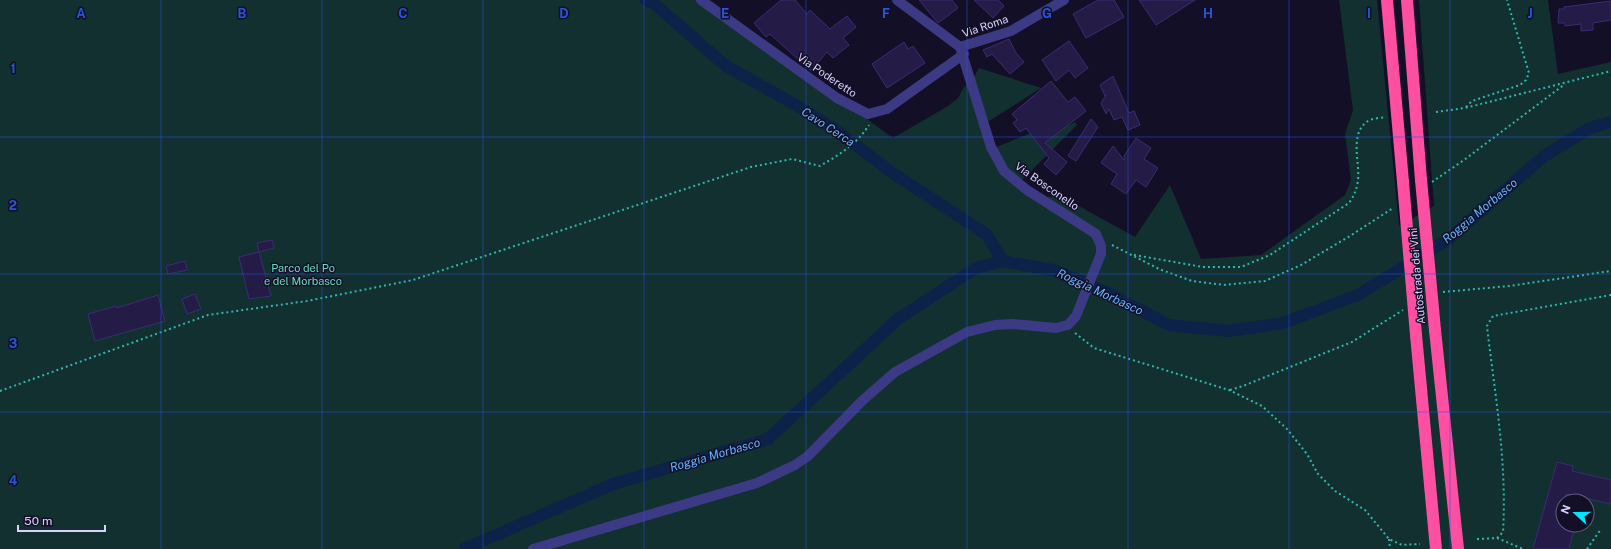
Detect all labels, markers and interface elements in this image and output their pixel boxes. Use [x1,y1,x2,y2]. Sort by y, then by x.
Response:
text: A [76,6,86,21]
text: B [238,6,247,21]
text: C [398,6,408,21]
text: D [559,6,569,21]
text: E [721,6,729,21]
text: F [882,6,890,21]
text: G [1042,6,1052,21]
text: H [1203,6,1213,21]
text: I [1367,6,1371,21]
text: J [1527,6,1533,21]
street label: Via Roma [960,13,1010,39]
street label: Via Poderetto [795,51,859,99]
text: 1 [10,61,16,76]
water label: Cavo Cerca [799,105,857,149]
street label: Via Bosconello [1013,160,1081,212]
water label: Roggia Morbasco [1440,175,1521,246]
text: 2 [9,198,17,213]
street label: Autostrada dei Vini [1407,227,1427,325]
park label: Parco del Po e del Morbasco [264,262,342,287]
water label: Roggia Morbasco [1055,266,1146,318]
text: 3 [9,336,18,351]
water label: Roggia Morbasco [668,435,762,475]
text: 4 [9,473,18,488]
north arrow [1555,493,1595,533]
text: N [1559,503,1573,516]
scale bar [18,507,105,533]
text: 50 m [24,514,52,528]

